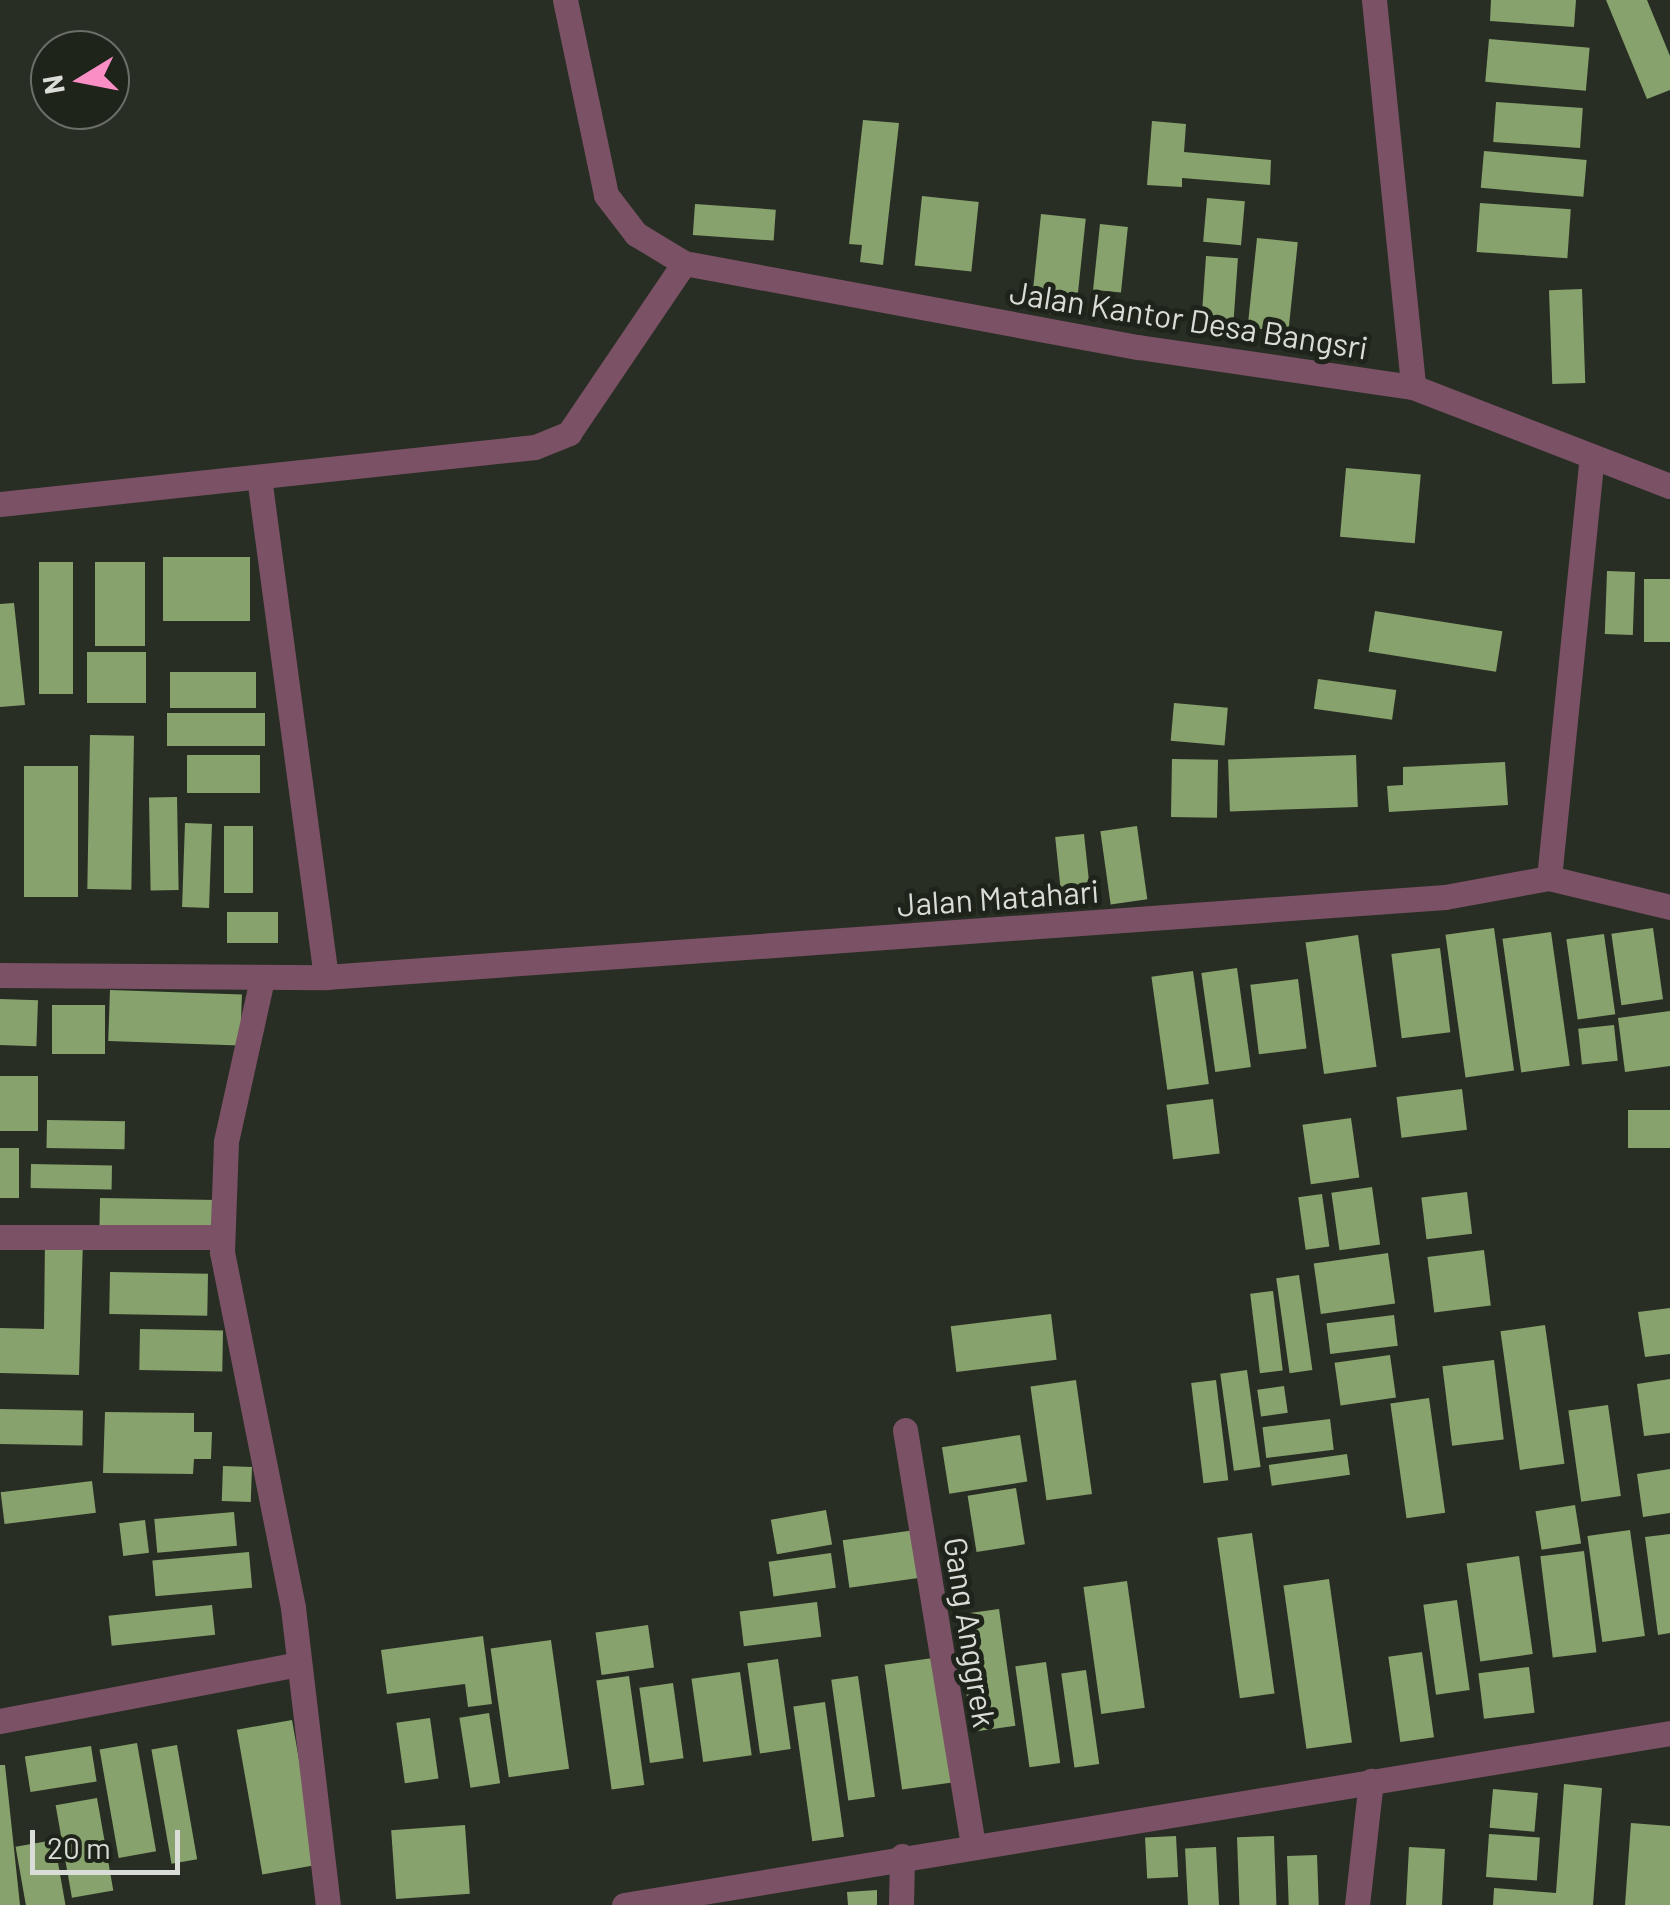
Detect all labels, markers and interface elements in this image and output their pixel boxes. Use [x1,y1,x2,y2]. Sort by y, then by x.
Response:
north arrow [30,30,130,130]
text: N [34,73,71,97]
street label: Jalan Kantor Desa Bangsri [1007,272,1371,366]
street label: Jalan Matahari [896,871,1100,923]
street label: Gang Anggrek [937,1534,1005,1730]
scale bar [35,1810,185,1872]
text: 20 m [47,1829,111,1865]

